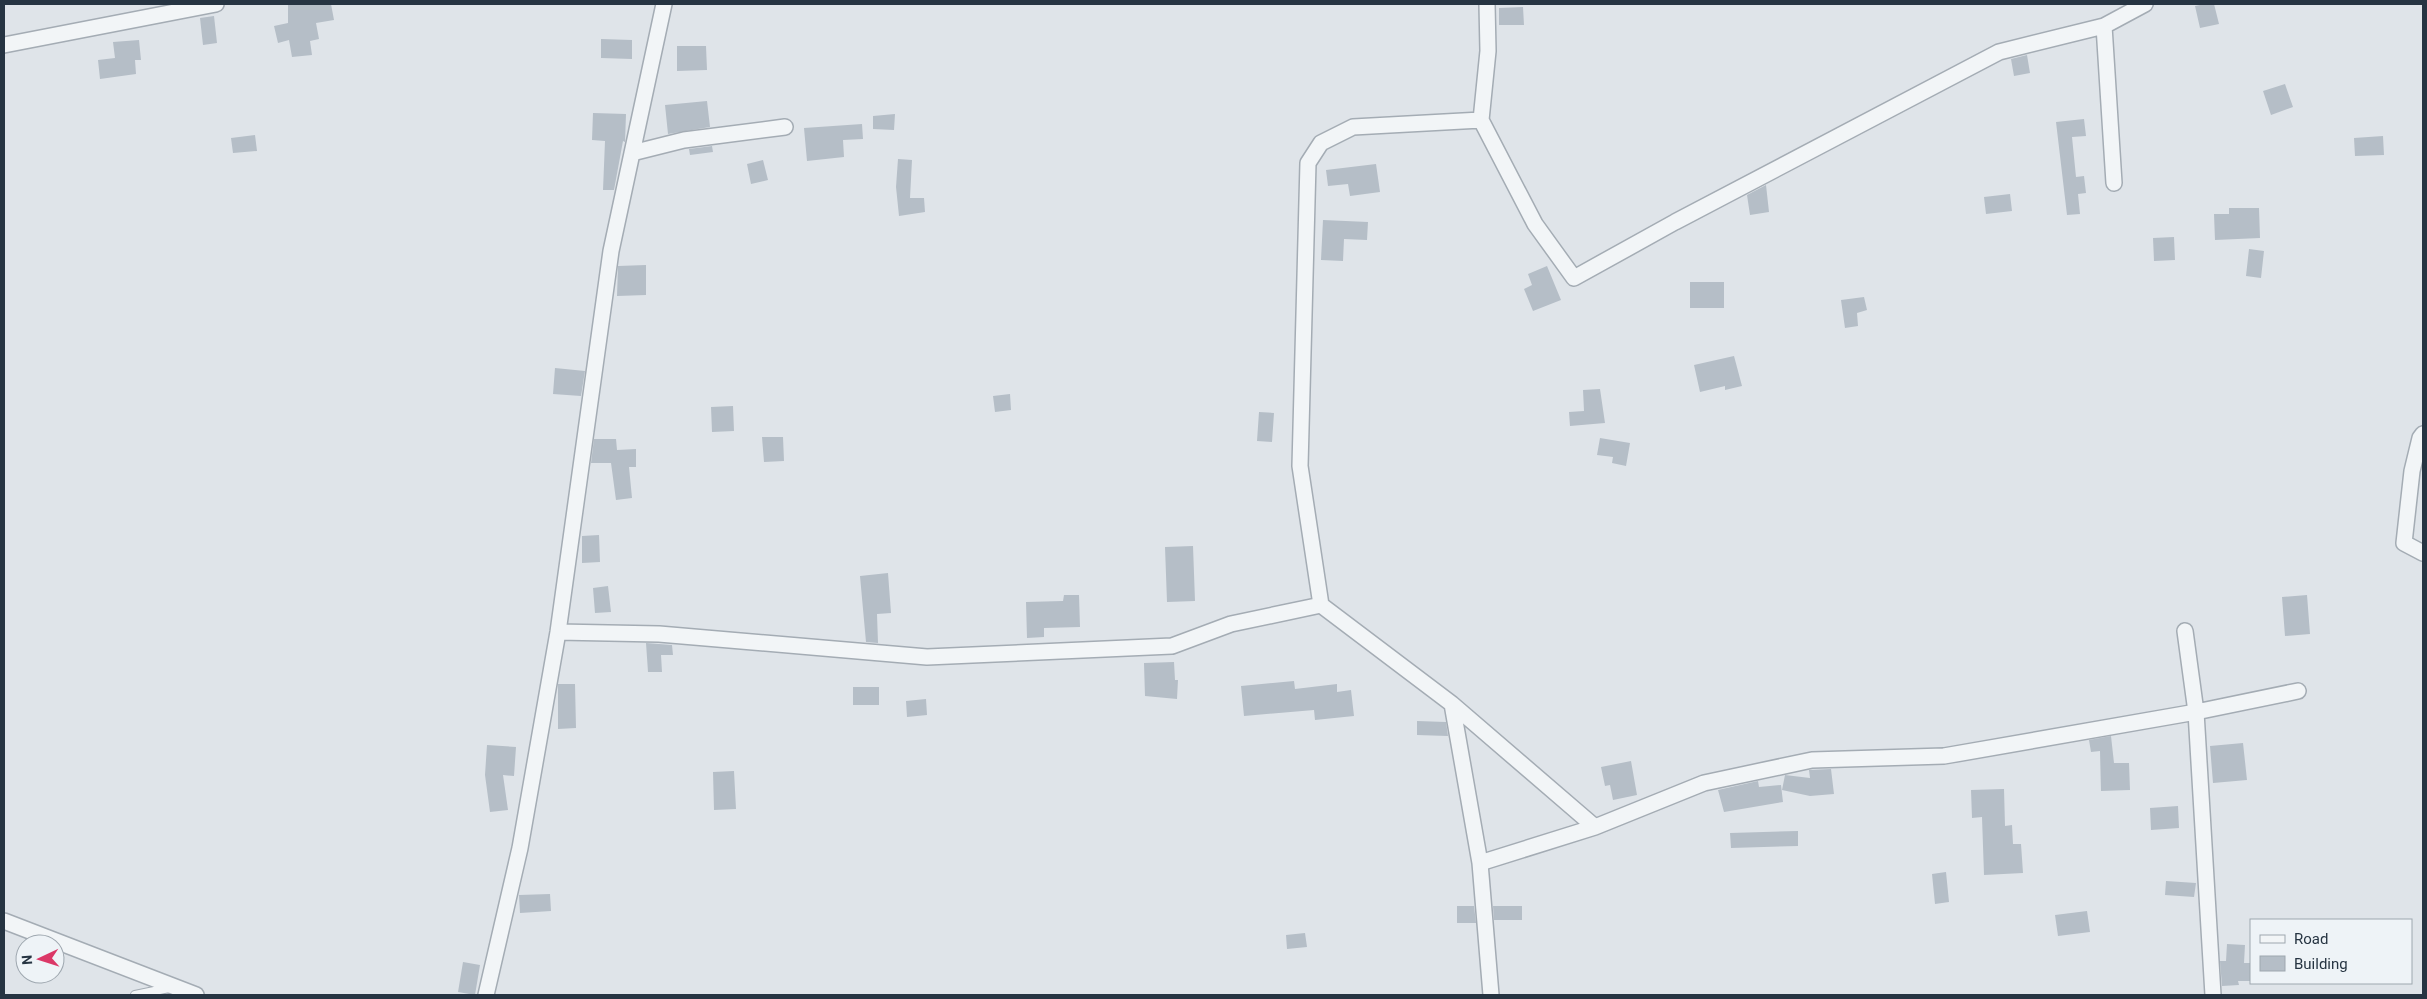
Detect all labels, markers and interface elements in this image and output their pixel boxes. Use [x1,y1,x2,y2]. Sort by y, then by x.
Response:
legend [2250,919,2412,984]
text: Road [2294,930,2328,948]
north arrow [15,934,65,984]
text: N [19,954,35,965]
text: Building [2294,955,2348,973]

